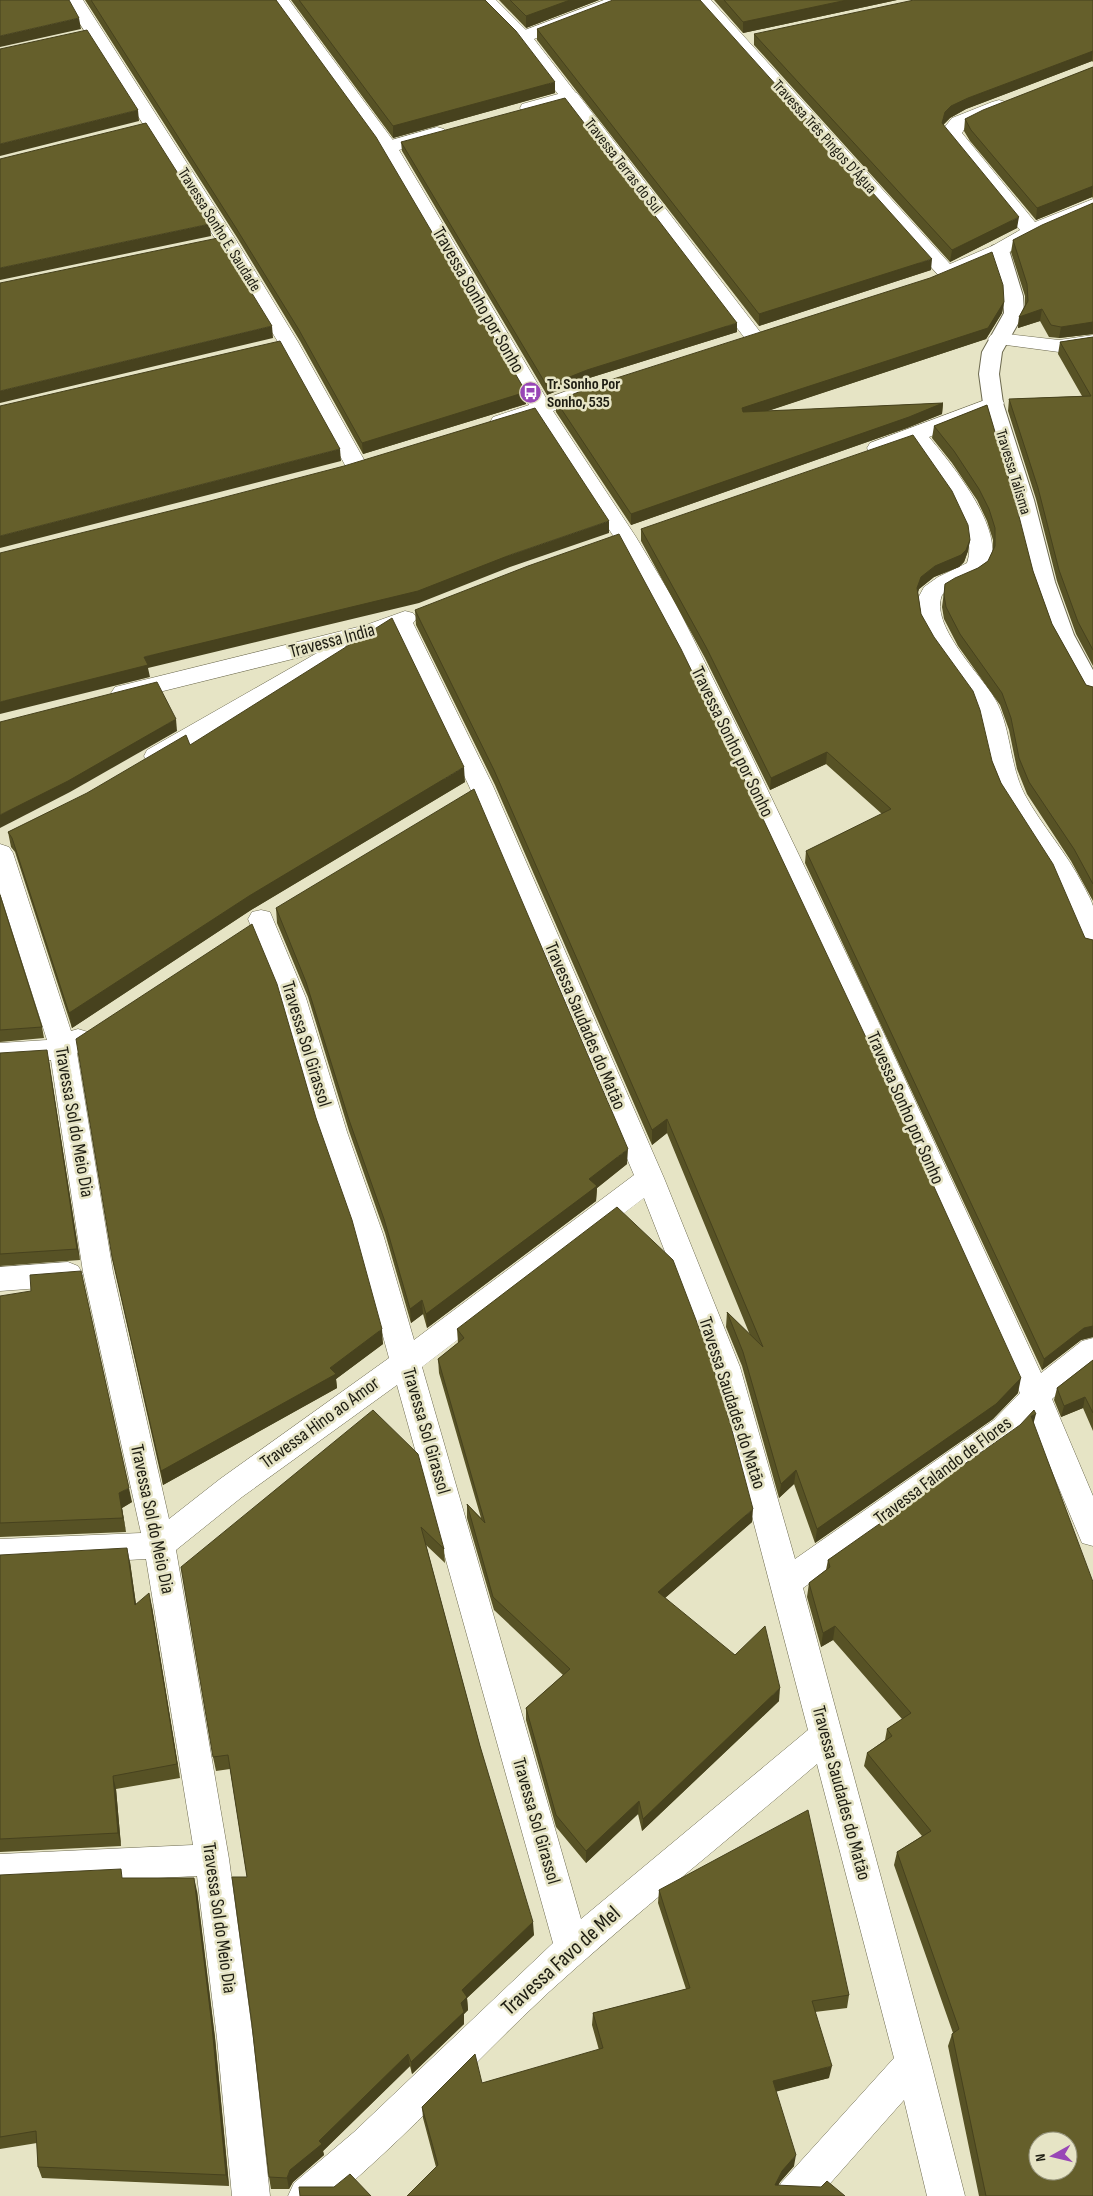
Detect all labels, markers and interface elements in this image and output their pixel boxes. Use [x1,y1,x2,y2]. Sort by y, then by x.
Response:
street label: Travessa Três Pingos D'Água [768,76,880,198]
street label: Travessa Terras do Sul [580,115,666,217]
street label: Travessa Sonho E. Saudade [173,165,265,295]
street label: Travessa Sonho por Sonho [427,223,529,377]
place label: Tr. Sonho Por Sonho, 535 [547,375,620,412]
bus stop icon: Tr. Sonho Por Sonho, 535 [519,381,543,405]
street label: Travessa Talisma [991,427,1035,517]
street label: Travessa India [287,619,377,663]
street label: Travessa Sonho por Sonho [686,663,778,821]
street label: Travessa Saudades do Matão [539,939,631,1113]
street label: Travessa Sol Girassol [276,978,336,1110]
street label: Travessa Sonho por Sonho [861,1028,949,1188]
street label: Travessa Sol do Meio Dia [49,1045,99,1199]
street label: Travessa Saudades do Matão [693,1314,771,1492]
street label: Travessa Sol Girassol [397,1365,455,1497]
street label: Travessa Hino ao Amor [256,1372,384,1474]
street label: Travessa Falando de Flores [870,1412,1016,1530]
street label: Travessa Sol do Meio Dia [125,1442,179,1596]
street label: Travessa Saudades do Matão [807,1703,875,1883]
street label: Travessa Sol Girassol [507,1755,565,1887]
street label: Travessa Sol do Meio Dia [197,1841,241,1995]
street label: Travessa Favo de Mel [496,1900,626,2022]
north arrow [1028,2131,1078,2181]
text: N [1032,2153,1050,2163]

